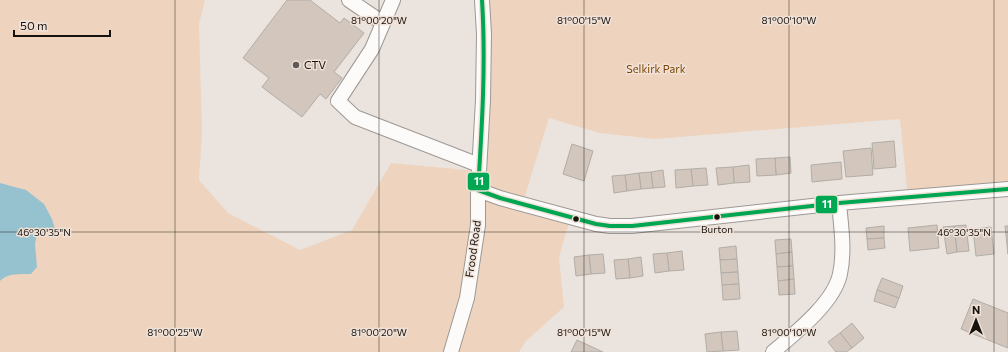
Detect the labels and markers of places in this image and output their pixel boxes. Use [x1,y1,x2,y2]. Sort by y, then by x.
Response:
place label: CTV [304,58,327,71]
marker: CTV [291,60,301,70]
marker: Burton [712,212,722,222]
unlabelled marker [571,214,581,224]
place label: Burton [701,223,733,235]

